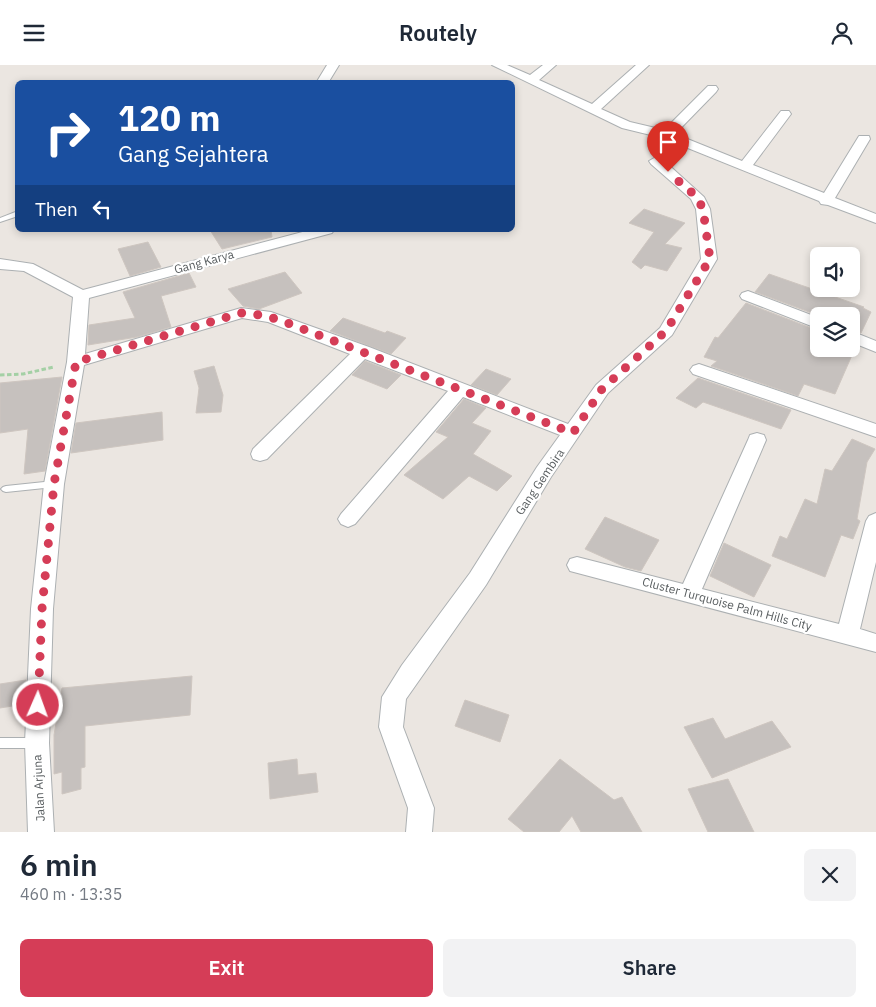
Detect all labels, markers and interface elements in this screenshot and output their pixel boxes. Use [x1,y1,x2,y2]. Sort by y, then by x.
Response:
text: Routely [399,18,477,47]
icon: menu [20,19,48,47]
icon: person [828,19,856,47]
text: 120 m [118,95,221,141]
icon: right [35,100,100,165]
pin [647,121,689,172]
icon: arrive [654,128,682,156]
text: Gang Sejahtera [118,139,268,168]
icon: left [88,195,116,223]
text: Then [35,197,78,221]
street label: Gang Karya [172,246,236,277]
map controls [810,247,860,357]
button: sound [810,247,860,297]
button: layers [810,307,860,357]
street label: Gang Gembira [512,445,568,518]
street label: Cluster Turquoise Palm Hills City [641,574,814,633]
position arrow [11,678,63,730]
street label: Jalan Arjuna [29,754,48,822]
text: 6 min [20,845,98,884]
button: close [804,849,856,901]
text: 460 m · 13:35 [20,884,122,904]
button: Exit [20,939,433,997]
button: Share [443,939,856,997]

